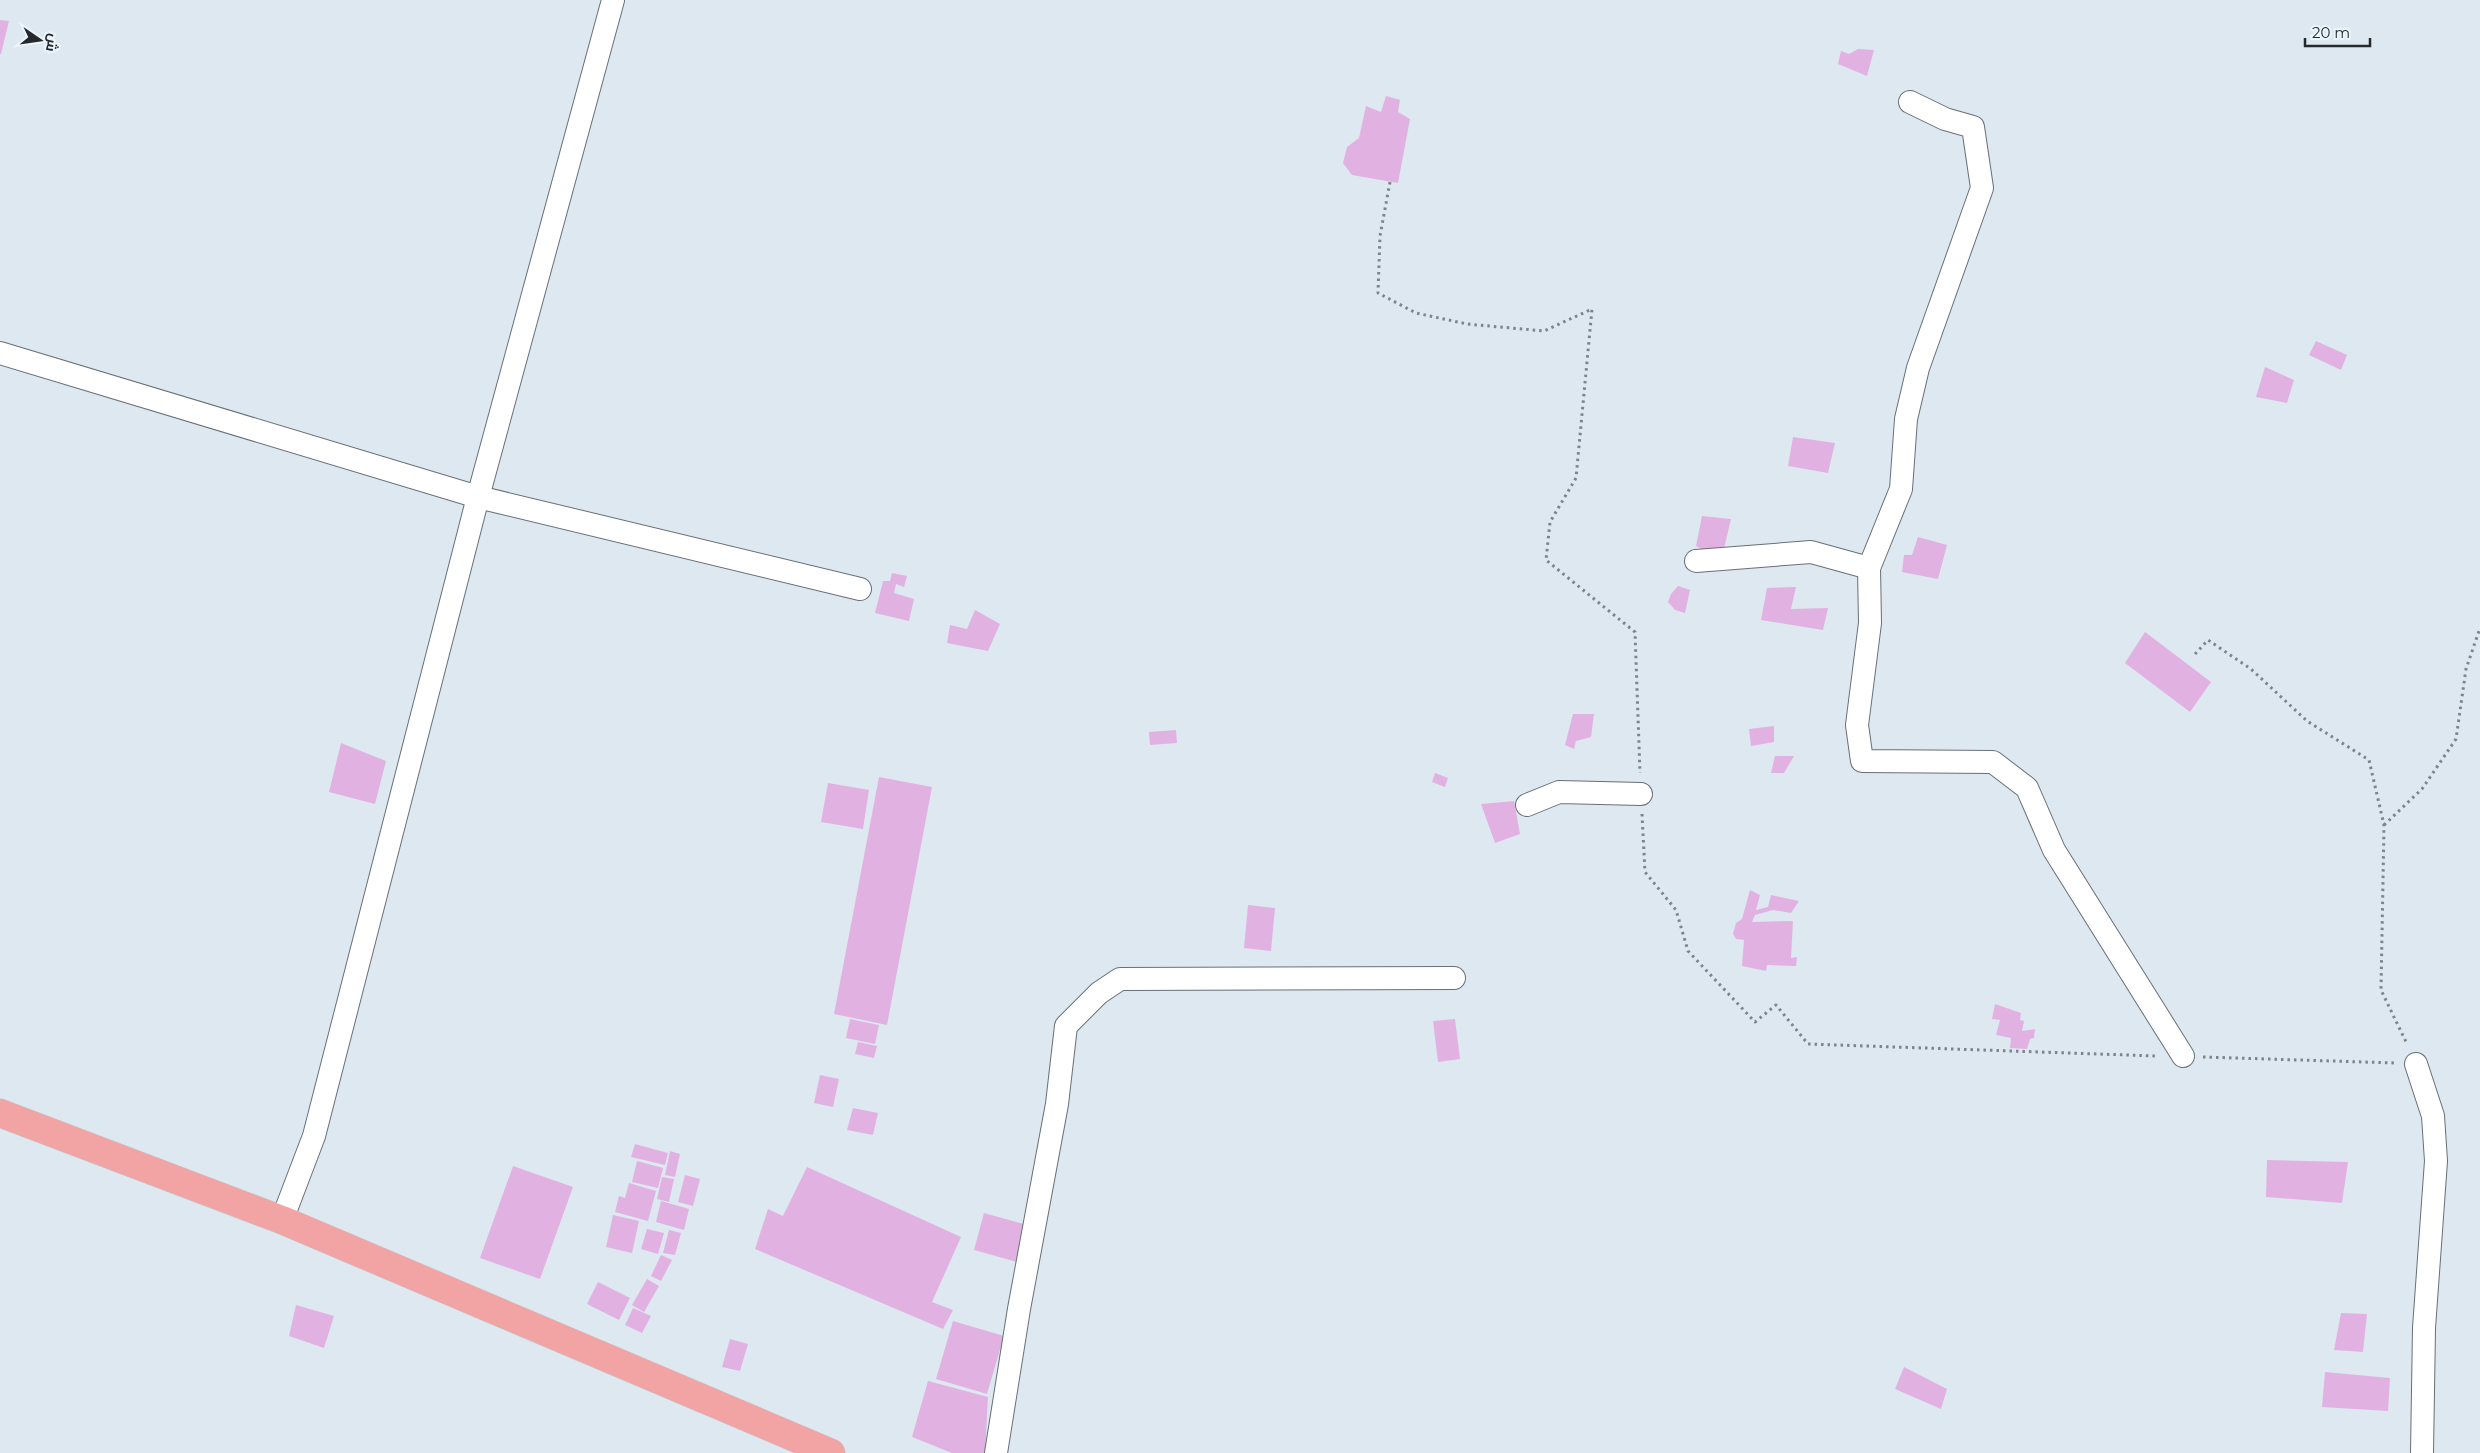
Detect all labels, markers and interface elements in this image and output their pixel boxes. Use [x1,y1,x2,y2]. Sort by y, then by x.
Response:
north arrow [15,15,65,65]
scale bar [2305,15,2370,47]
text: 20 m [2312,23,2350,42]
text: ش [42,32,63,54]

